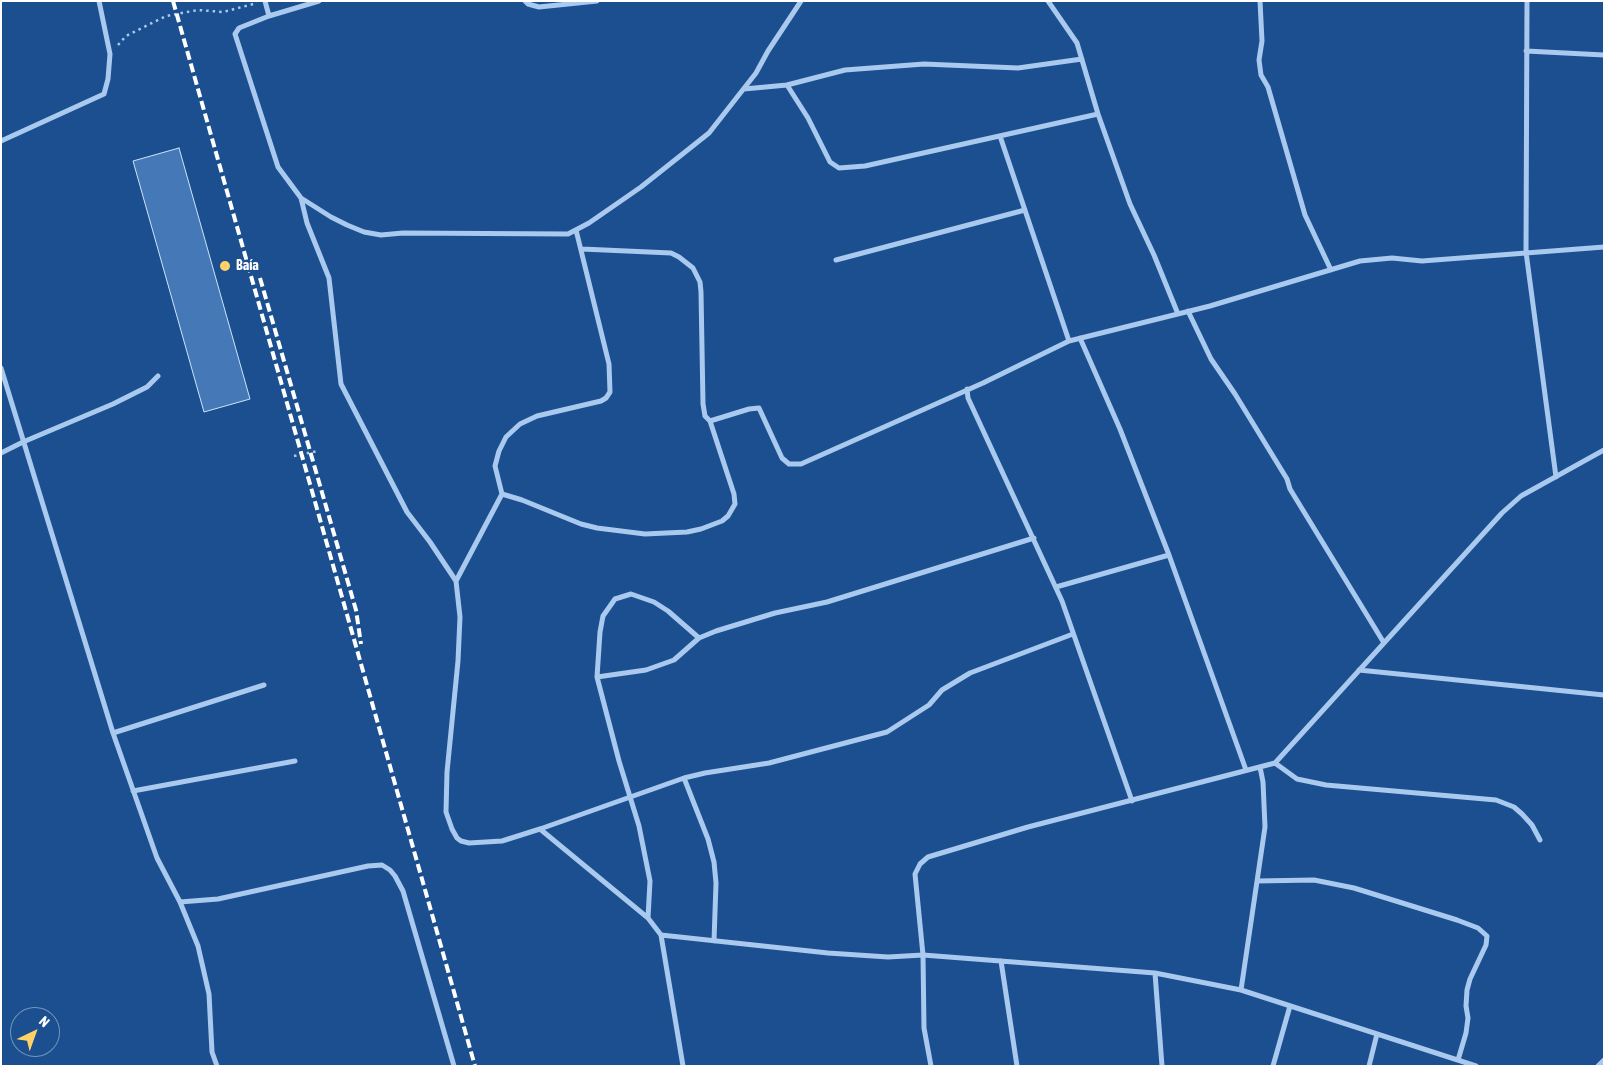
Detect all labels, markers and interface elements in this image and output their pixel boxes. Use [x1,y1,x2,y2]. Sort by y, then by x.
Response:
place label: Baía [236,258,259,274]
marker: Baía [218,259,232,273]
north arrow [10,1007,60,1057]
text: N [36,1013,53,1030]

